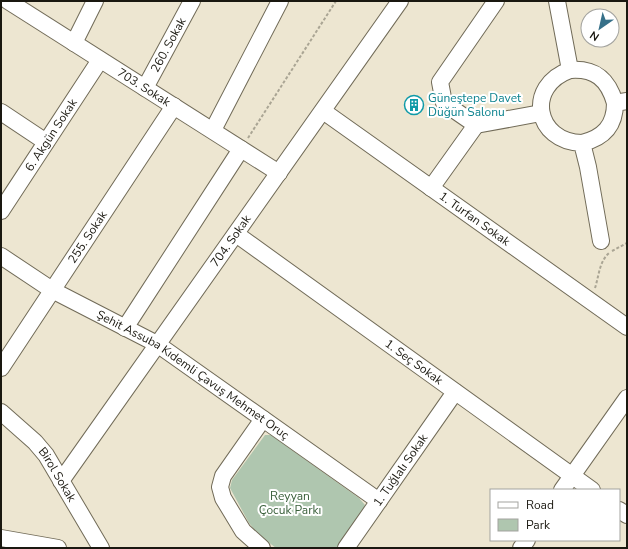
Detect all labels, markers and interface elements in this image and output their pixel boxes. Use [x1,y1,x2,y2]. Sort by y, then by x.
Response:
north arrow [580,8,620,48]
street label: 260. Sokak [147,14,190,75]
text: N [587,27,602,44]
street label: 703. Sokak [114,64,174,111]
place label: Güneştepe Davet Düğün Salonu [428,90,522,120]
building icon: Güneştepe Davet Düğün Salonu [403,94,425,116]
street label: 6. Akgün Sokak [21,95,81,174]
street label: 1. Turfan Sokak [436,188,514,250]
street label: 255. Sokak [64,207,111,266]
street label: 704. Sokak [207,211,255,270]
street label: Şehit Assuba Kıdemli Çavuş Mehmet Oruç [94,306,293,443]
street label: 1. Seç Sokak [382,336,447,389]
street label: 1. Tuğlalı Sokak [370,430,432,510]
street label: Birol Sokak [35,444,80,506]
park label: Reyyan Çocuk Parkı [259,488,321,518]
legend [490,489,620,541]
text: Road [526,497,554,513]
text: Park [526,517,551,533]

